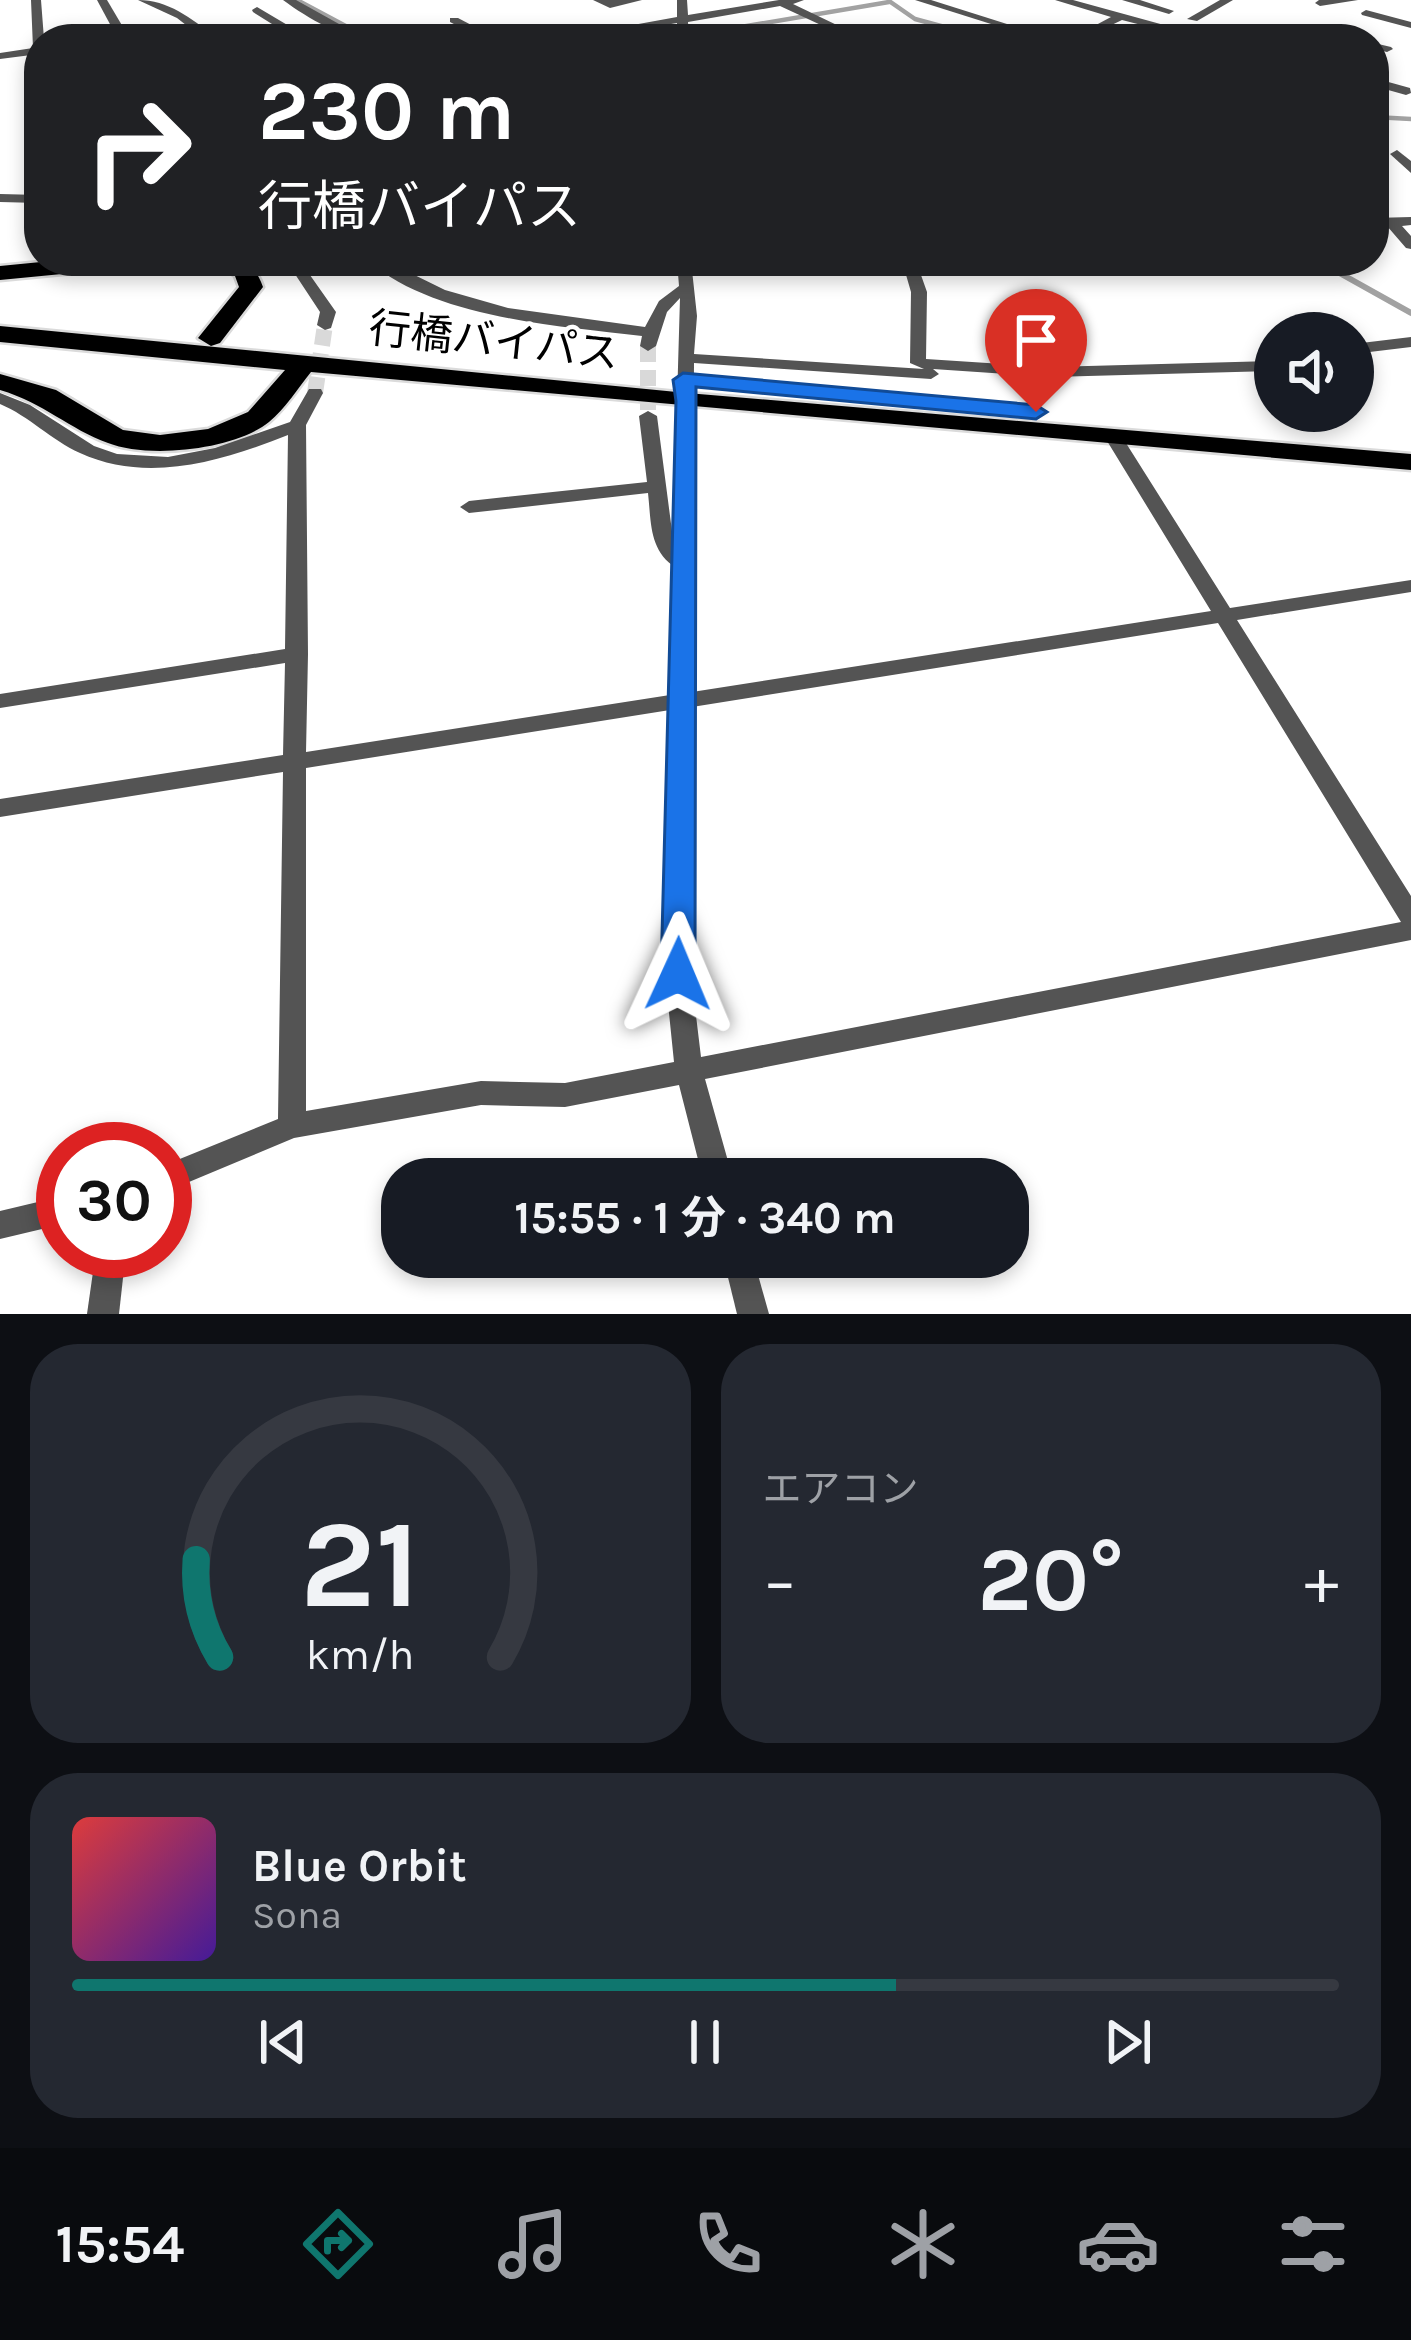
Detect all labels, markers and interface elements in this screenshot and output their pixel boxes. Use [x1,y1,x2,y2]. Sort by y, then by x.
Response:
text: 230 m [258,62,515,160]
icon: right [60,72,216,228]
text: 行橋バイパス [258,175,581,239]
pin [985,289,1087,412]
street label: 行橋バイパス [366,303,621,379]
icon: arrive [1003,307,1069,373]
map controls [1254,312,1374,432]
button: sound [1254,312,1374,432]
position arrow [615,911,741,1037]
speed limit sign: 30 [36,1122,192,1278]
text: 15:55 · 1 分 · 340 m [514,1192,896,1244]
text: エアコン [763,1466,919,1512]
text: 21 [300,1492,420,1637]
text: 20° [978,1527,1124,1633]
text: − [763,1542,797,1620]
text: + [1304,1542,1339,1620]
text: km/h [306,1629,415,1679]
text: Blue Orbit [252,1840,467,1892]
text: Sona [252,1892,342,1938]
icon: previous [250,2009,316,2075]
icon: pause [672,2009,738,2075]
icon: next [1095,2009,1161,2075]
icon: directions [296,2202,380,2286]
icon: music [491,2202,575,2286]
icon: phone [686,2202,770,2286]
icon: climate [881,2202,965,2286]
icon: car [1076,2202,1160,2286]
icon: filters [1271,2202,1355,2286]
text: 15:54 [56,2212,184,2276]

